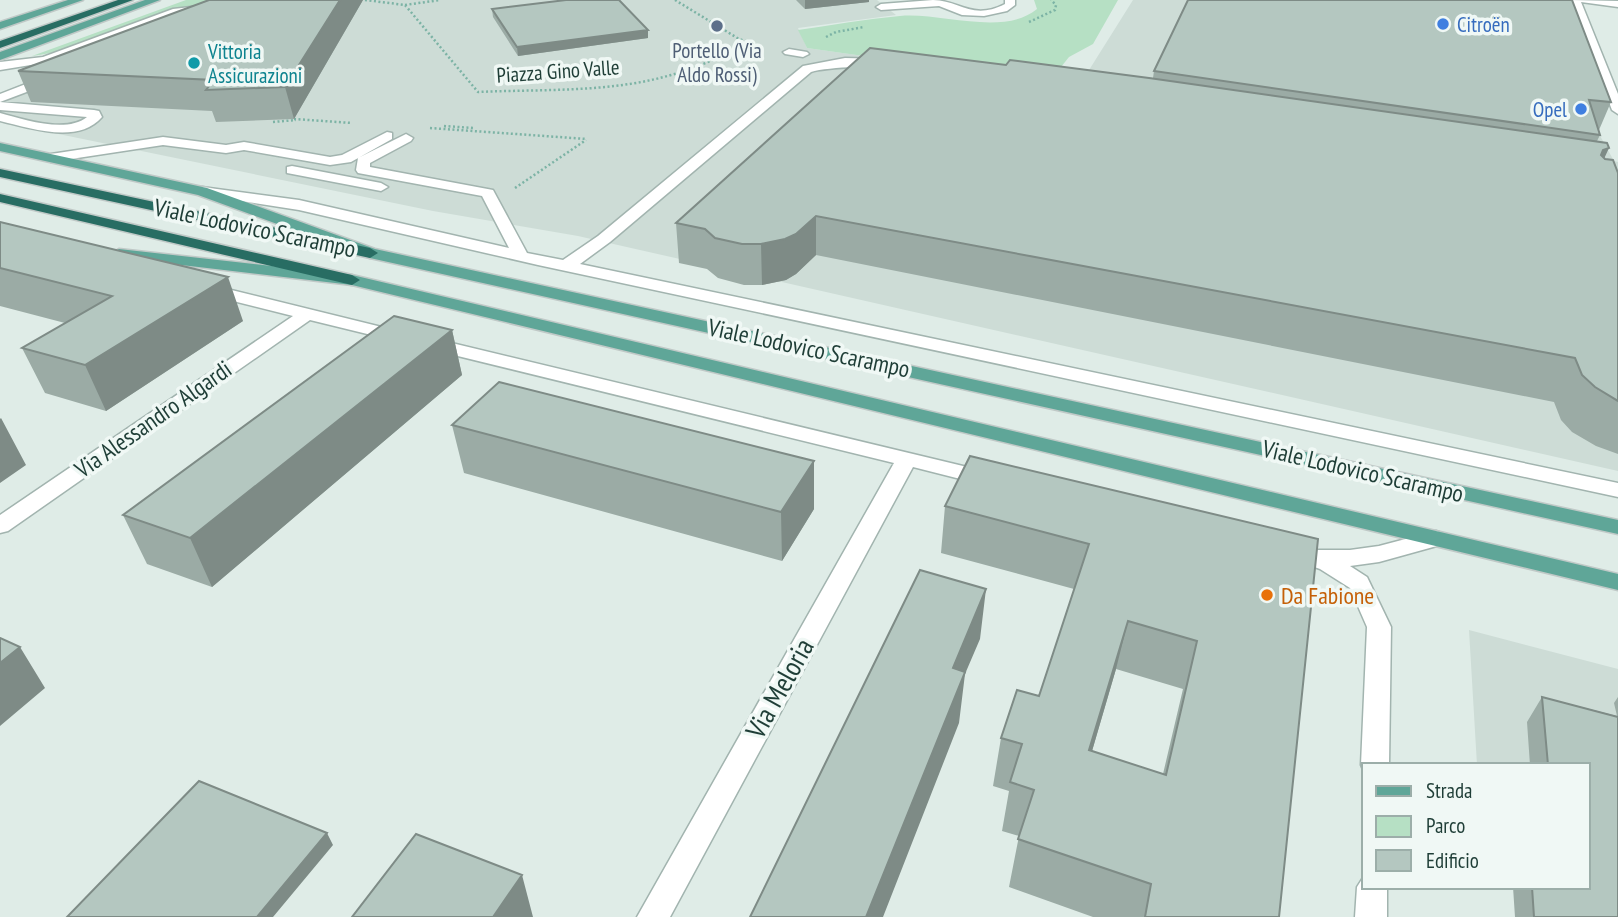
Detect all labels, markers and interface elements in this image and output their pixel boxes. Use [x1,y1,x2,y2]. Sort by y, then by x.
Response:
place label: Citroën [1457,11,1510,38]
marker: Citroën [1435,16,1451,32]
marker: Portello (Via Aldo Rossi) [709,18,725,34]
place label: Portello (Via Aldo Rossi) [672,37,762,88]
place label: Vittoria Assicurazioni [207,38,302,89]
street label: Piazza Gino Valle [496,53,620,89]
marker: Vittoria Assicurazioni [186,55,202,71]
place label: Opel [1533,96,1567,123]
marker: Opel [1573,101,1589,117]
street label: Viale Lodovico Scarampo [150,191,359,265]
street label: Viale Lodovico Scarampo [704,311,913,385]
street label: Via Alessandro Algardi [68,353,237,485]
street label: Viale Lodovico Scarampo [1258,433,1467,509]
place label: Da Fabione [1281,580,1374,611]
marker: Da Fabione [1259,587,1275,603]
street label: Via Meloria [736,631,822,746]
legend [1362,763,1590,889]
text: Strada [1426,777,1472,804]
text: Parco [1426,812,1465,839]
text: Edificio [1426,847,1479,874]

